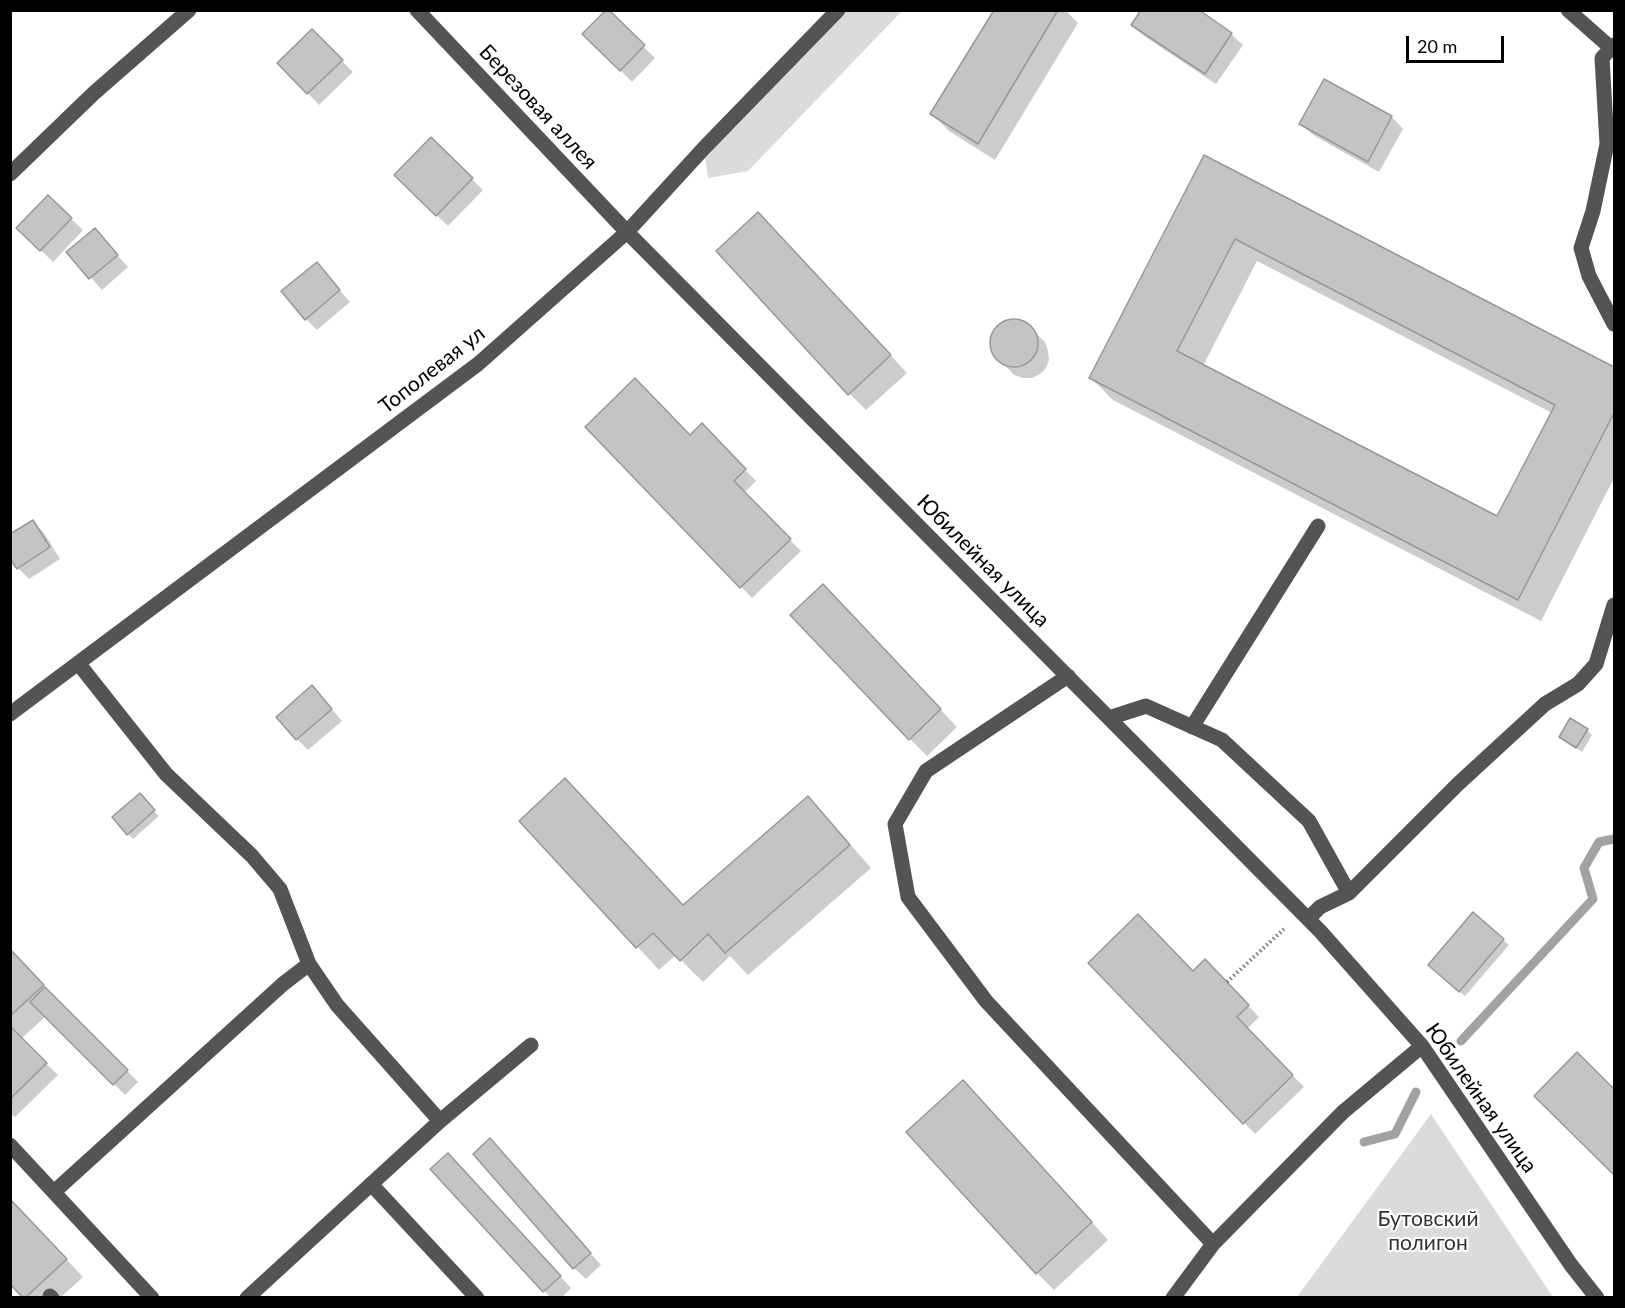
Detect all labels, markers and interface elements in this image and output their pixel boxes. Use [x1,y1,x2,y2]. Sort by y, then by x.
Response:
scale bar [1409,24,1506,62]
text: 20 m [1417,35,1457,57]
street label: Березовая аллея [474,39,602,175]
street label: Тополевая ул [374,321,490,419]
street label: Юбилейная улица [912,490,1054,632]
street label: Юбилейная улица [1420,1018,1542,1178]
park label: Бутовский полигон [1378,1206,1478,1256]

